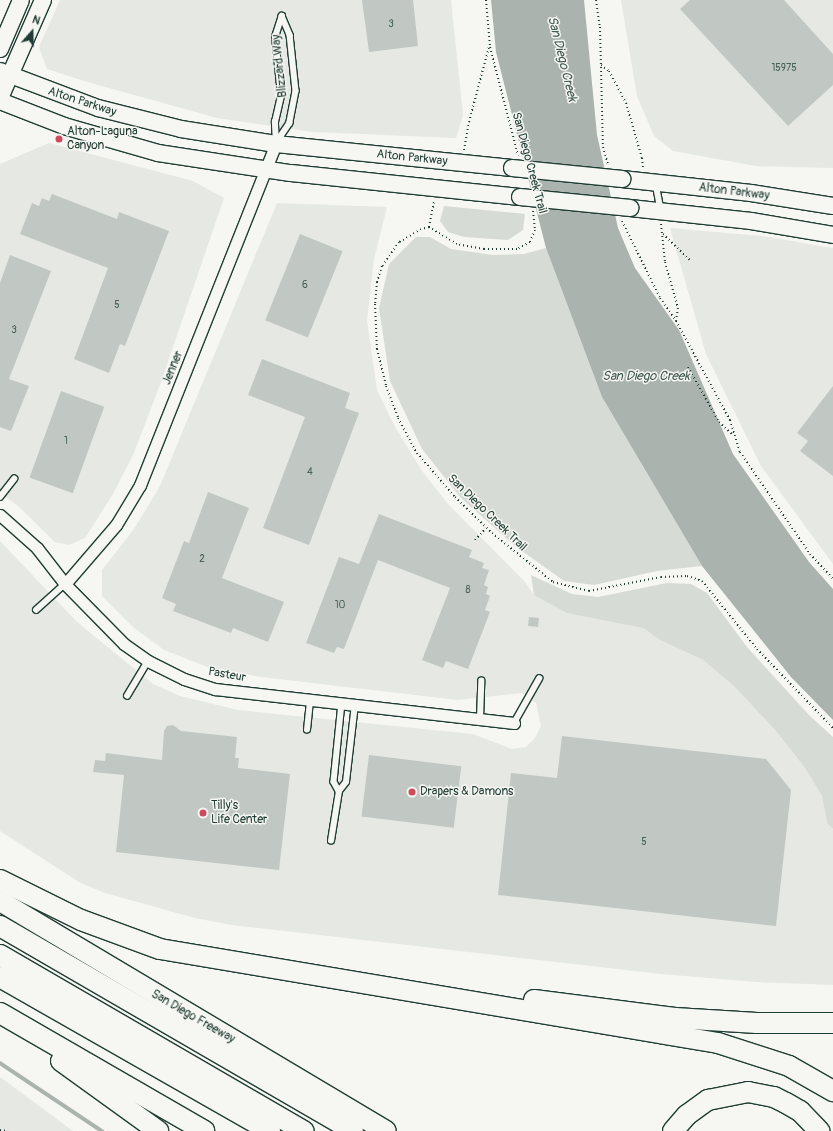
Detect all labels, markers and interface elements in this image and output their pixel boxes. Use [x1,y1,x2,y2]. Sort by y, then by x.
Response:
north arrow [12,12,52,52]
text: N [31,13,42,28]
water label: San Diego Creek [544,15,580,103]
house number: 3 [388,19,394,31]
street label: Blizzard Way [270,34,290,98]
house number: 15975 [771,63,797,75]
street label: Alton Parkway [46,84,118,120]
street label: San Diego Creek Trail [509,111,549,215]
place label: Alton-Laguna Canyon [67,125,137,153]
marker: Alton-Laguna Canyon [54,134,64,144]
street label: Alton Parkway [376,147,448,169]
street label: Alton Parkway [698,181,770,203]
house number: 6 [302,280,308,292]
house number: 5 [114,300,120,312]
house number: 3 [11,325,17,337]
street label: Jenner [160,349,186,387]
water label: San Diego Creek [602,368,690,384]
house number: 1 [64,436,68,448]
house number: 4 [307,467,313,479]
street label: San Diego Creek Trail [444,472,530,554]
house number: 2 [199,554,205,566]
house number: 8 [465,585,471,597]
house number: 10 [335,600,345,612]
street label: Pasteur [207,665,247,685]
place label: Drapers & Damons [420,785,513,799]
marker: Drapers & Damons [407,787,417,797]
place label: Tilly's Life Center [211,799,267,827]
marker: Tilly's Life Center [198,808,208,818]
house number: 5 [641,837,647,849]
street label: San Diego Freeway [149,987,237,1047]

